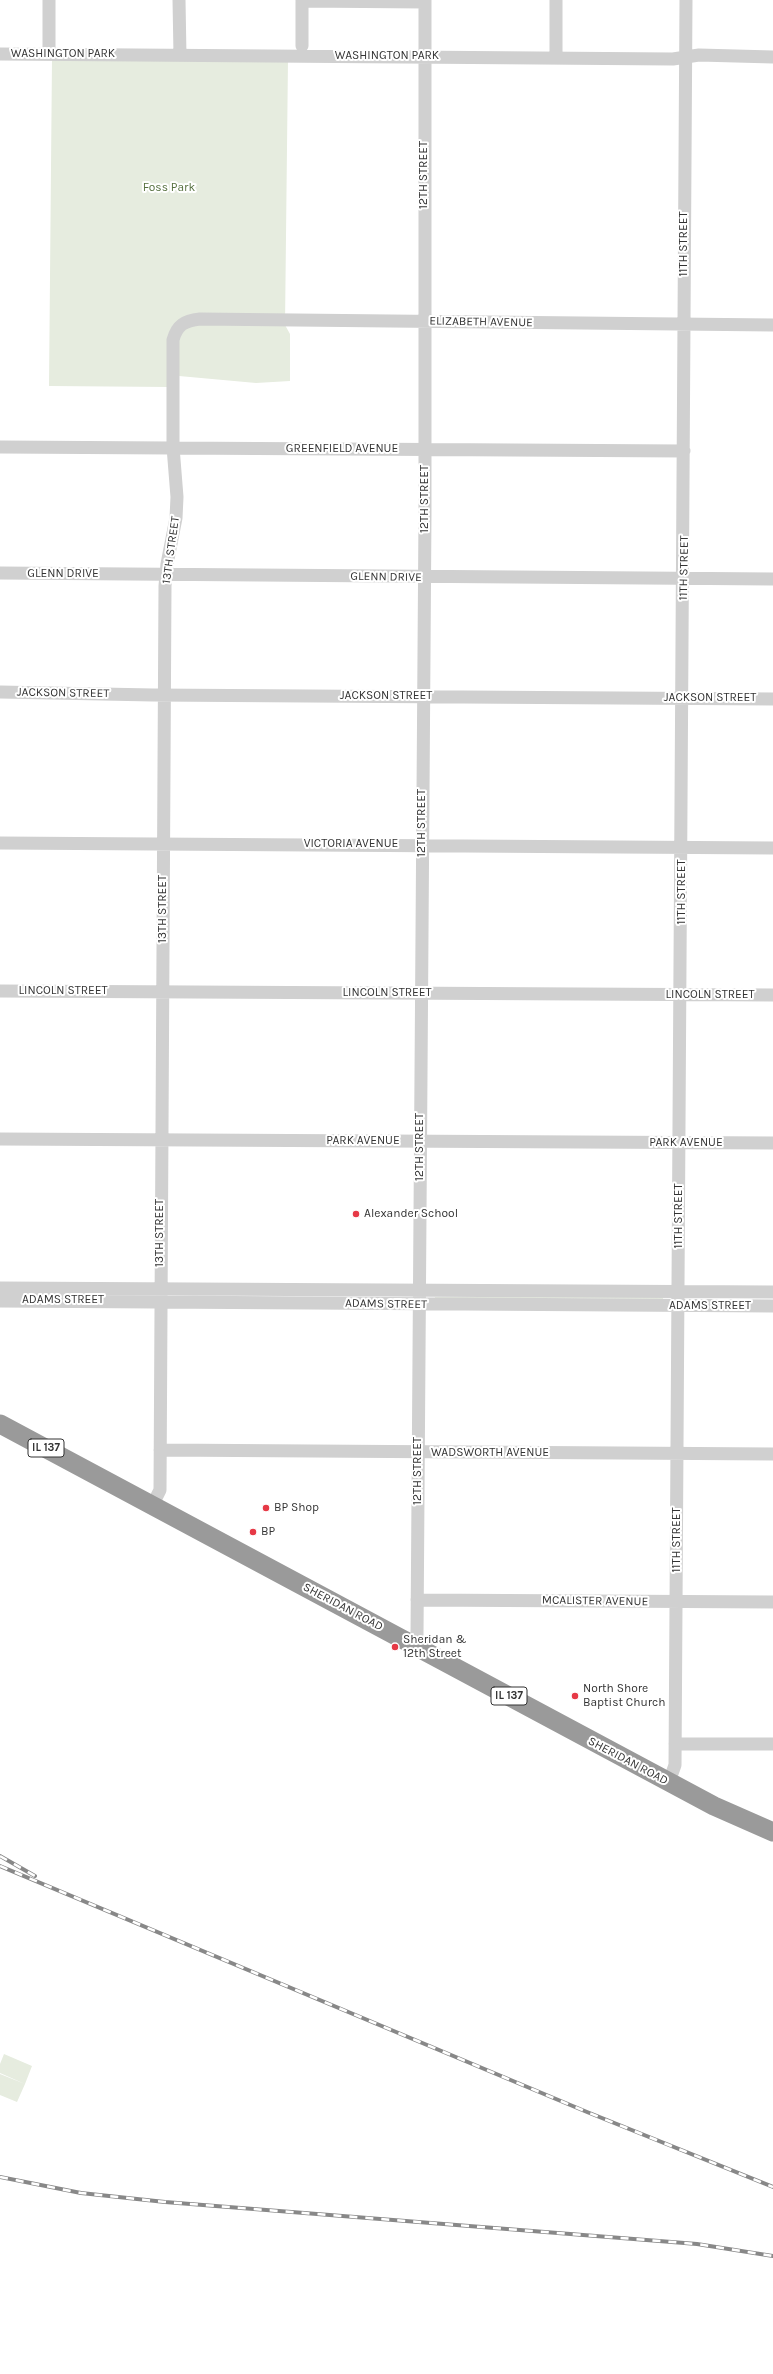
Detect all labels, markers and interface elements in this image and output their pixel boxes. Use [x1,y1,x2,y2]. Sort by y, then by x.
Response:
street label: WASHINGTON PARK [11,47,115,61]
street label: WASHINGTON PARK [335,49,439,63]
street label: 12TH STREET [417,141,431,209]
park label: Foss Park [143,181,195,195]
street label: 11TH STREET [677,212,691,276]
street label: ELIZABETH AVENUE [429,314,533,330]
street label: GREENFIELD AVENUE [286,442,398,456]
street label: 12TH STREET [418,465,432,533]
street label: 13TH STREET [159,515,183,585]
street label: 11TH STREET [676,535,692,601]
street label: GLENN DRIVE [27,567,99,581]
street label: GLENN DRIVE [350,569,422,585]
street label: JACKSON STREET [17,685,109,701]
street label: JACKSON STREET [340,689,432,703]
street label: JACKSON STREET [664,691,756,705]
street label: 12TH STREET [415,789,429,857]
street label: VICTORIA AVENUE [304,837,398,851]
street label: 11TH STREET [675,860,689,924]
street label: 13TH STREET [156,875,170,943]
street label: LINCOLN STREET [18,984,108,998]
street label: LINCOLN STREET [342,986,432,1000]
street label: LINCOLN STREET [665,988,755,1002]
street label: 12TH STREET [413,1113,427,1181]
street label: PARK AVENUE [326,1134,400,1148]
street label: PARK AVENUE [649,1136,723,1150]
street label: 11TH STREET [672,1184,686,1248]
street label: 13TH STREET [153,1199,167,1267]
place label: Alexander School [364,1207,458,1221]
marker: Alexander School [351,1209,361,1219]
street label: ADAMS STREET [22,1293,104,1307]
street label: ADAMS STREET [345,1296,427,1312]
street label: ADAMS STREET [669,1299,751,1313]
street label: 12TH STREET [411,1437,425,1505]
road number: IL 137 [28,1439,64,1457]
street label: WADSWORTH AVENUE [431,1446,549,1460]
place label: BP Shop [274,1501,319,1515]
marker: BP Shop [261,1503,271,1513]
street label: 11TH STREET [670,1508,684,1572]
place label: BP [261,1525,275,1539]
marker: BP [248,1527,258,1537]
street label: SHERIDAN ROAD [301,1580,385,1634]
street label: MCALISTER AVENUE [542,1593,648,1609]
place label: Sheridan & 12th Street [403,1633,466,1661]
marker: Sheridan & 12th Street [390,1642,400,1652]
place label: North Shore Baptist Church [583,1682,665,1710]
road number: IL 137 [491,1687,527,1705]
marker: North Shore Baptist Church [570,1691,580,1701]
street label: SHERIDAN ROAD [586,1734,670,1788]

